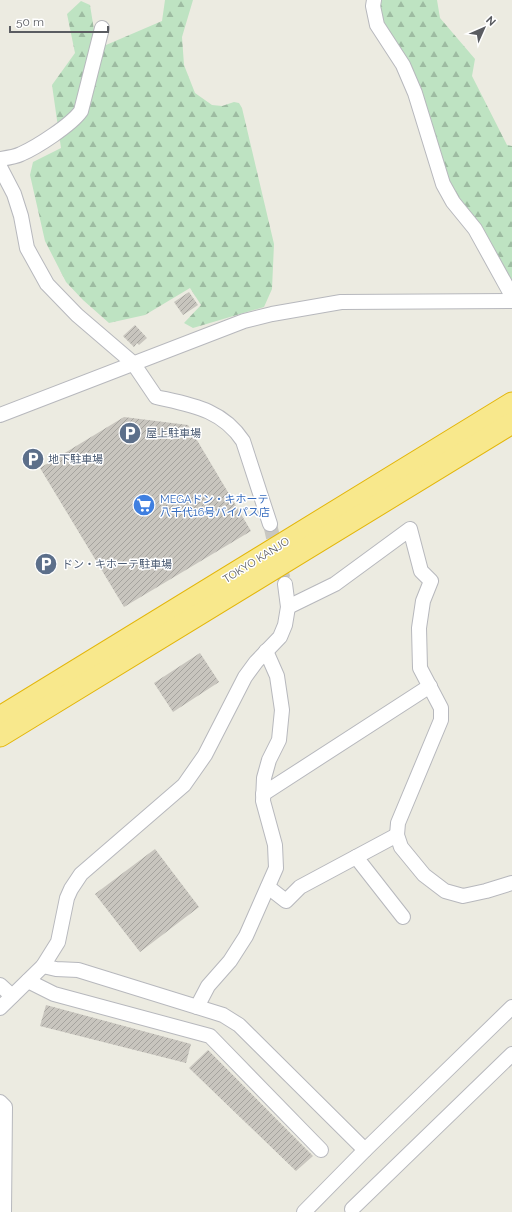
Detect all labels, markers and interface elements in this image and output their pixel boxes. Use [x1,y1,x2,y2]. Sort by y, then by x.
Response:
scale bar [10,8,108,34]
north arrow [464,8,504,48]
text: N [483,14,498,29]
text: 50 m [16,15,44,29]
parking icon: 屋上駐車場 [117,420,143,446]
place label: 屋上駐車場 [146,427,201,440]
parking icon: 地下駐車場 [20,446,46,472]
place label: 地下駐車場 [48,453,103,466]
supermarket icon: MEGAドン・キホーテ 八千代16号バイパス店 [131,492,157,518]
place label: MEGAドン・キホーテ 八千代16号バイパス店 [160,493,270,519]
street label: TOKYO KANJO [221,535,292,586]
parking icon: ドン・キホーテ駐車場 [33,551,59,577]
place label: ドン・キホーテ駐車場 [62,558,172,571]

